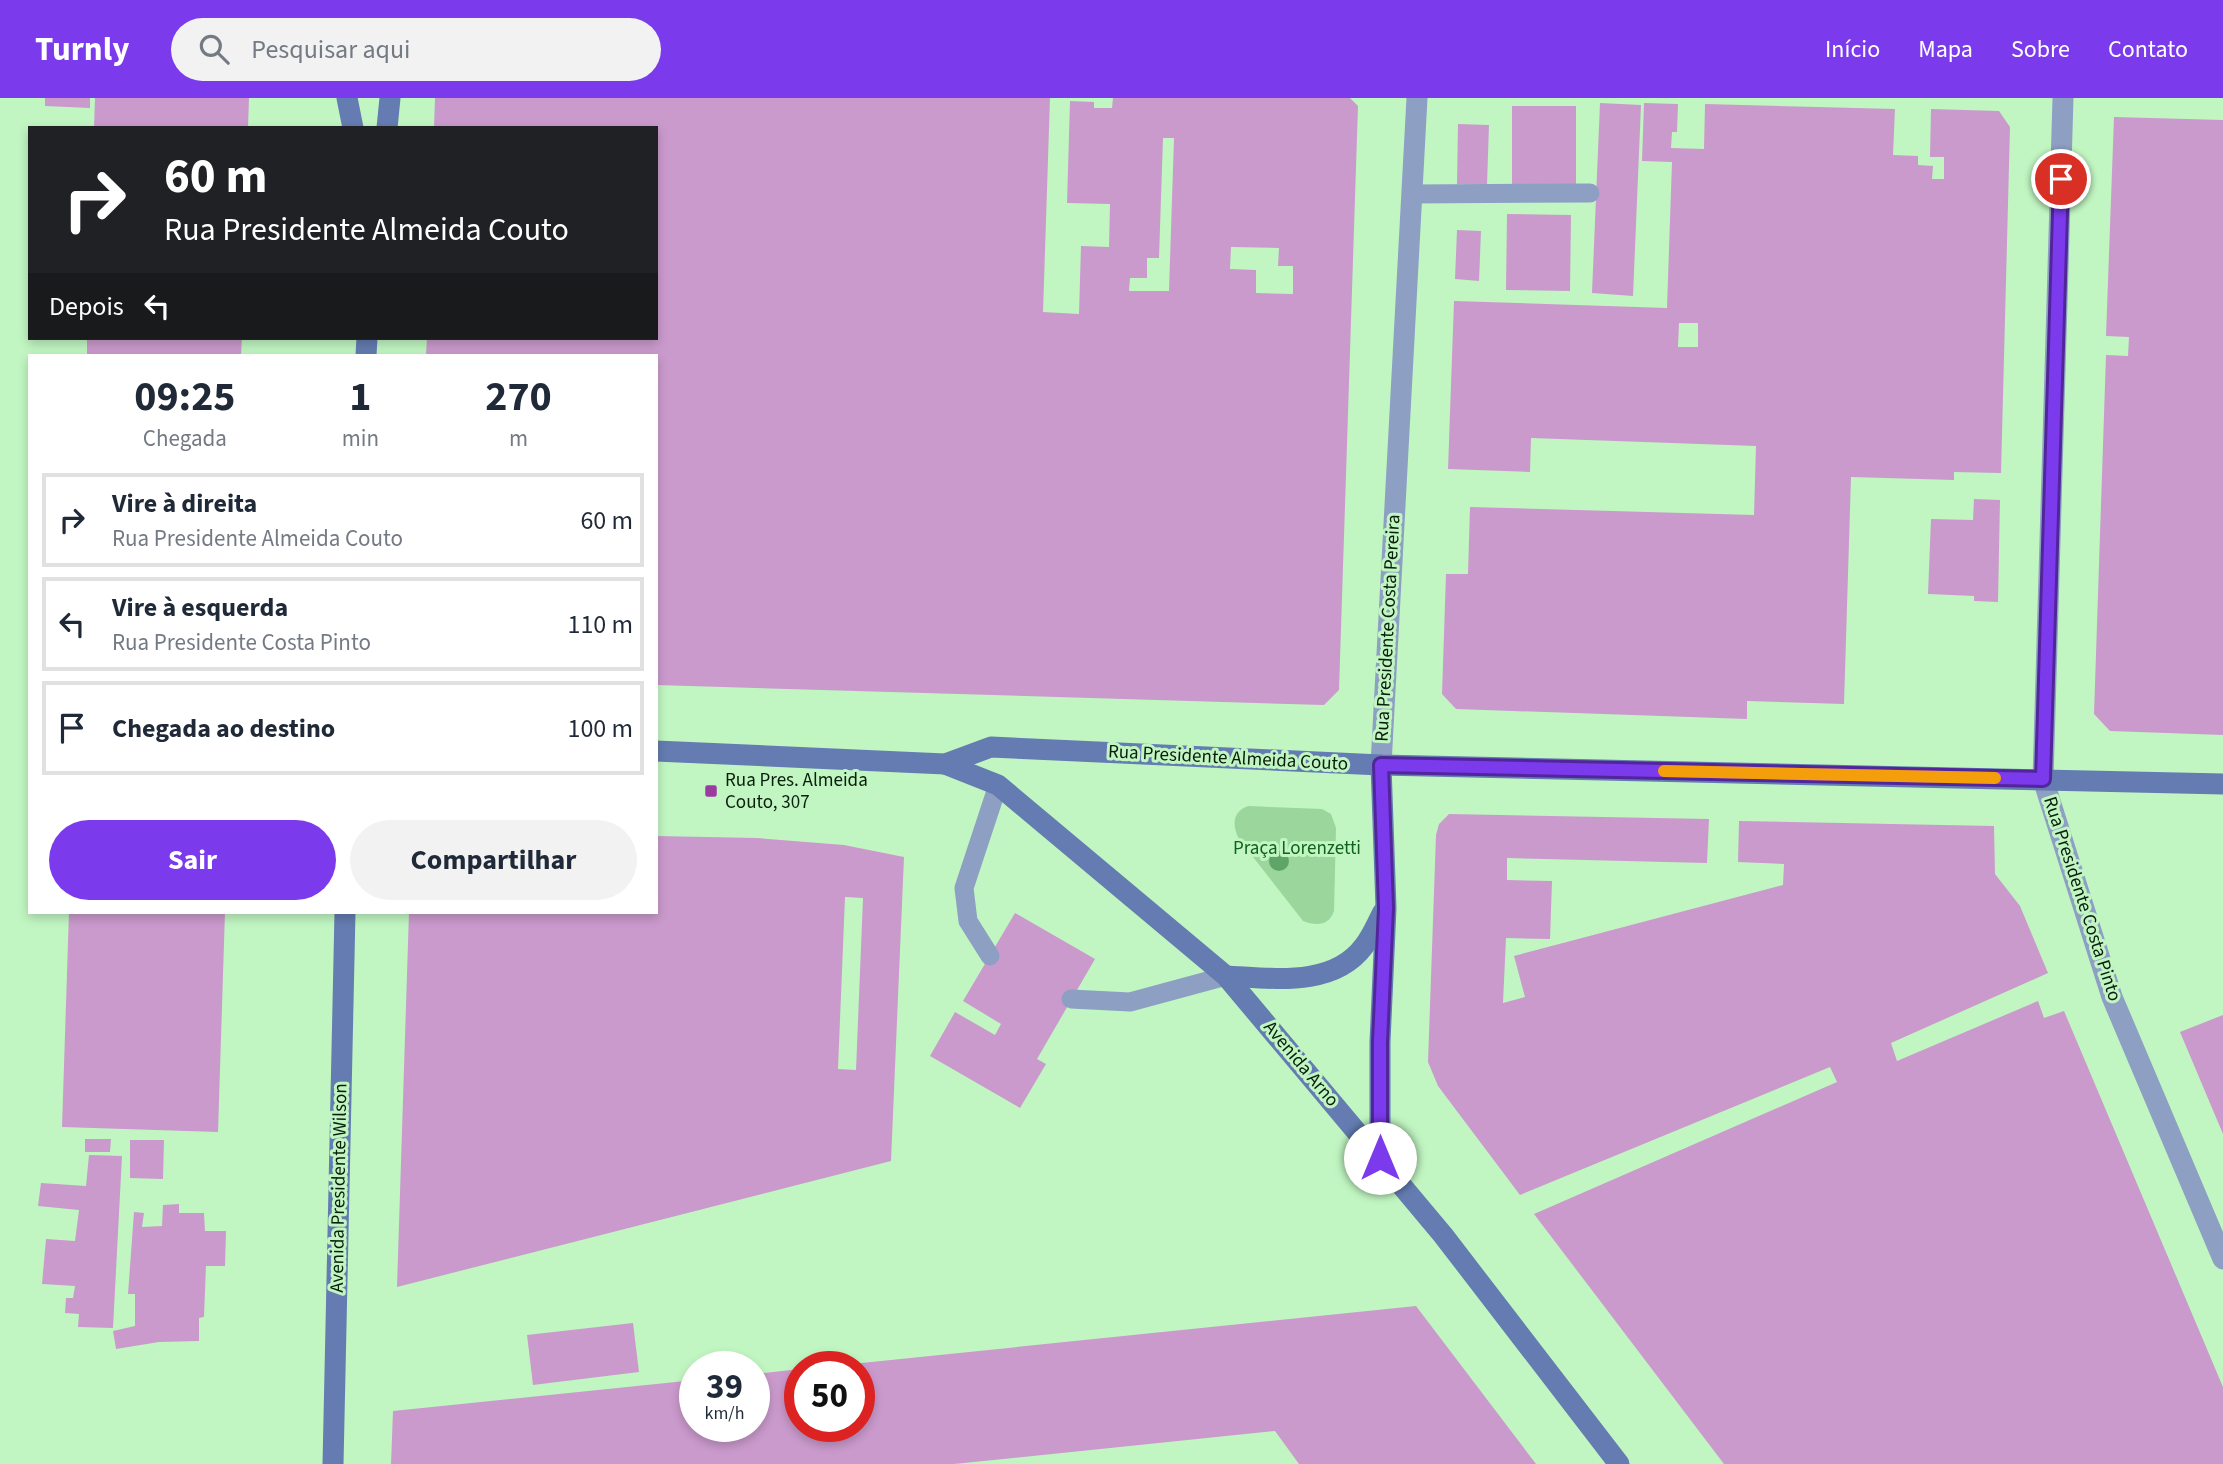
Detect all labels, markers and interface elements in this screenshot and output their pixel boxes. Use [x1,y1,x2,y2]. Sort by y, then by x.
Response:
search box [171,18,661,81]
text: Turnly [35,26,129,73]
icon: search [195,30,233,68]
text: Pesquisar aqui [251,31,411,68]
text: Início [1825,32,1880,67]
text: Mapa [1918,32,1973,67]
text: Sobre [2011,32,2070,67]
text: Contato [2108,32,2188,67]
text: 60 m [164,142,268,212]
pin [2031,149,2091,209]
icon: right [49,154,140,245]
icon: arrive [2042,160,2080,198]
text: Rua Presidente Almeida Couto [164,207,569,253]
icon: left [138,287,176,325]
text: Depois [49,288,124,325]
text: 09:25 [134,367,236,427]
text: 1 [349,367,371,427]
text: 270 [485,367,552,427]
text: Chegada [143,422,227,455]
text: min [342,422,379,455]
text: m [509,422,528,455]
text: Vire à direita [112,485,257,522]
icon: right [53,501,91,539]
text: 60 m [580,502,633,539]
street label: Rua Presidente Costa Pereira [1369,514,1407,742]
text: Rua Presidente Almeida Couto [112,522,403,555]
text: Vire à esquerda [112,589,288,626]
icon: left [53,605,91,643]
text: 110 m [567,606,633,643]
text: Rua Presidente Costa Pinto [112,626,371,659]
icon: arrive [53,709,91,747]
text: Chegada ao destino [112,710,335,747]
text: 100 m [567,710,633,747]
street label: Rua Presidente Almeida Couto [1107,738,1349,778]
place label: Rua Pres. Almeida Couto, 307 [725,767,868,816]
marker: Rua Pres. Almeida Couto, 307 [703,783,719,799]
street label: Rua Presidente Costa Pinto [2036,793,2128,1005]
button: Sair [49,820,336,900]
button: Compartilhar [350,820,637,900]
park label: Praça Lorenzetti [1233,835,1361,862]
street label: Avenida Arno [1257,1015,1345,1113]
street label: Avenida Presidente Wilson [324,1083,354,1293]
position arrow [1343,1121,1417,1195]
speed limit sign: 50 [784,1351,875,1442]
text: 39 [706,1362,743,1412]
text: km/h [705,1401,744,1426]

